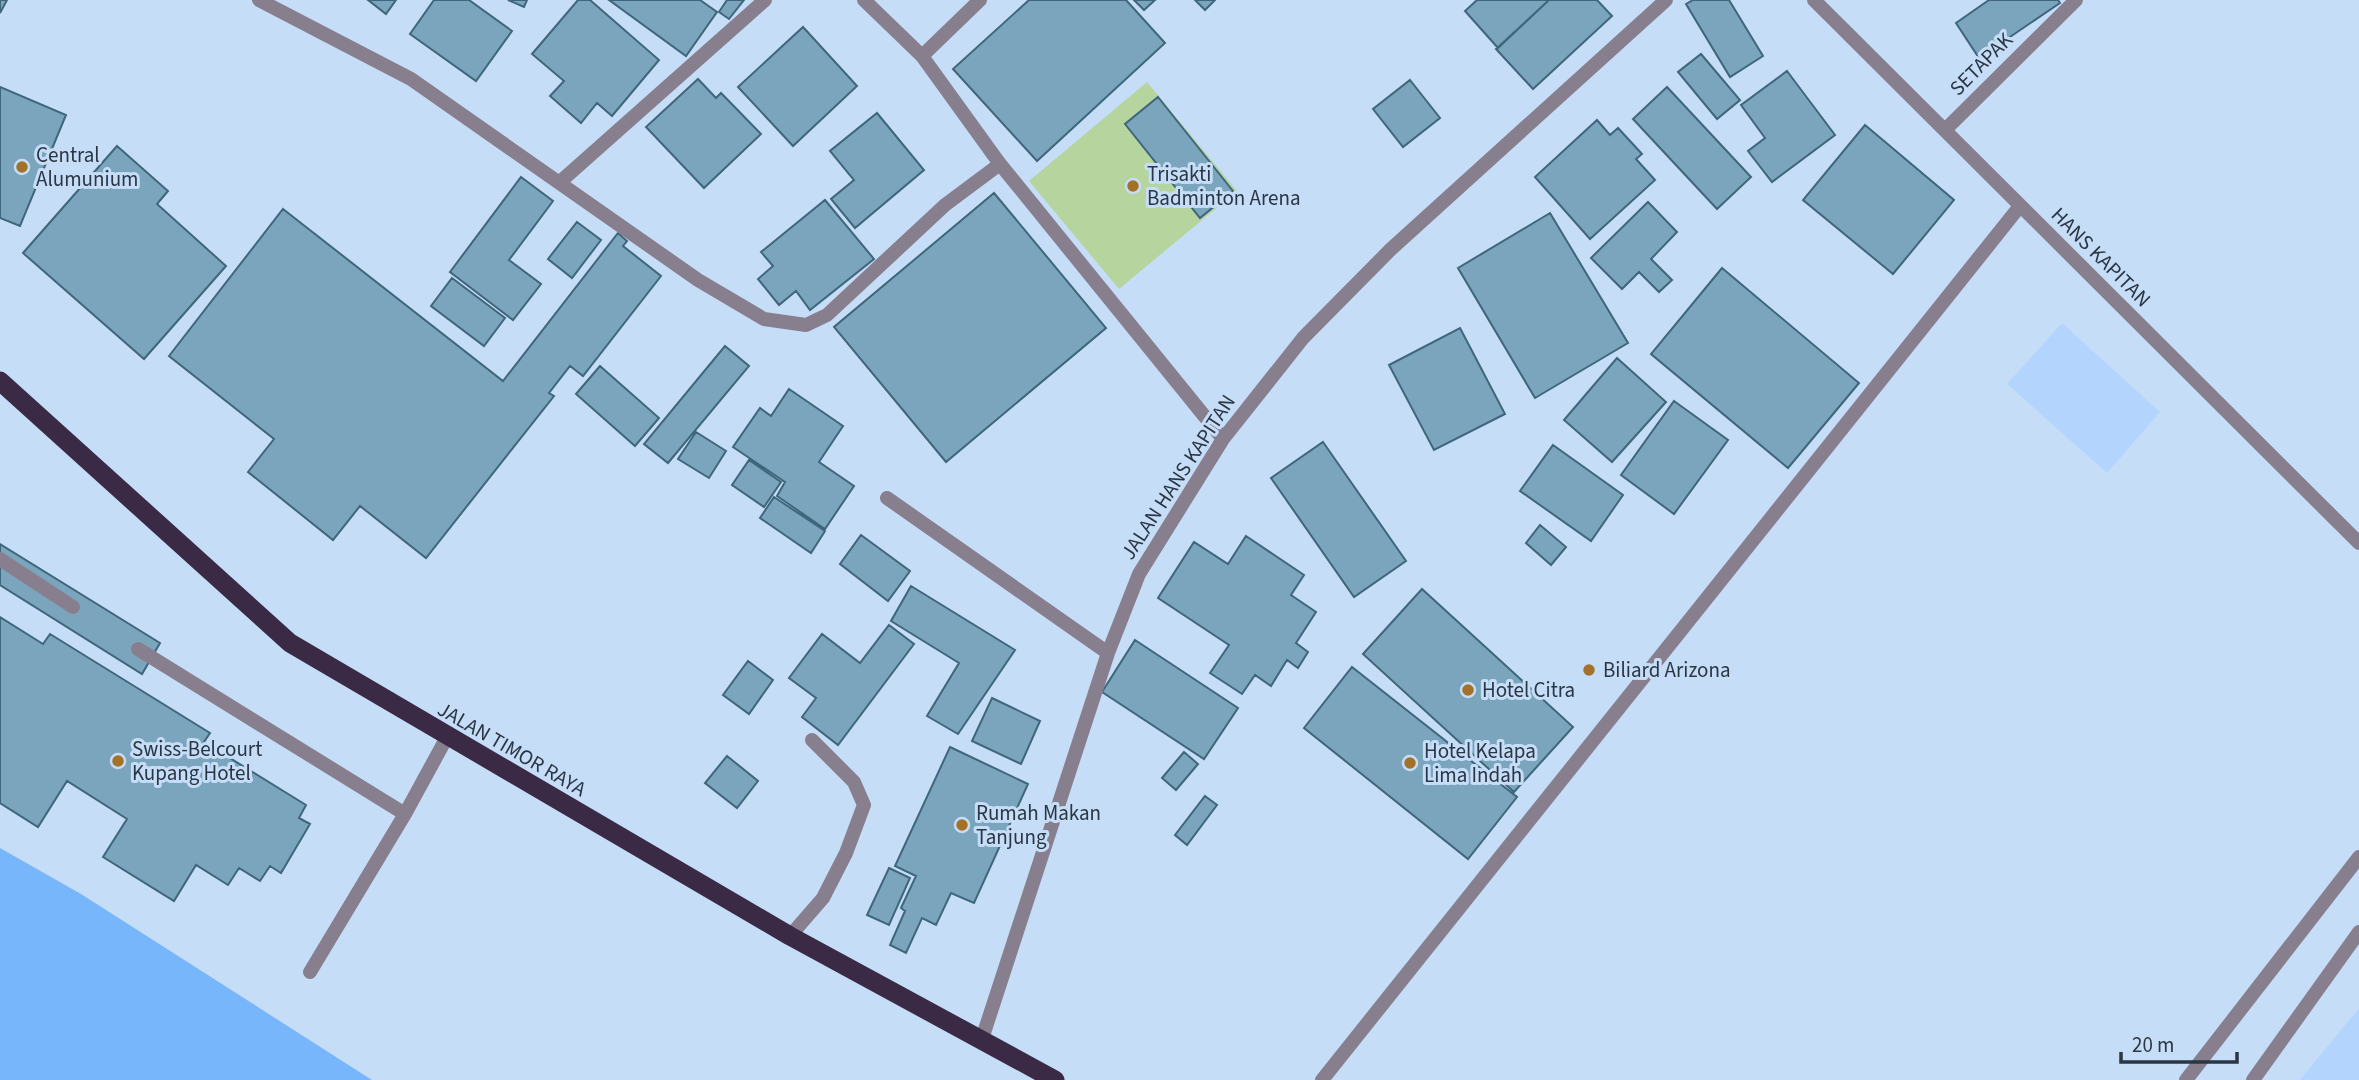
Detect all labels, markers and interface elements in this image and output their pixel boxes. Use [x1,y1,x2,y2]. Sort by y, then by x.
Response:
street label: SETAPAK [1943,25,2020,102]
place label: Central Alumunium [36,140,139,194]
marker: Central Alumunium [14,159,30,175]
place label: Trisakti Badminton Arena [1147,159,1301,213]
marker: Trisakti Badminton Arena [1125,178,1141,194]
street label: HANS KAPITAN [2044,200,2158,314]
street label: JALAN HANS KAPITAN [1113,389,1243,565]
place label: Biliard Arizona [1603,655,1731,685]
marker: Biliard Arizona [1581,662,1597,678]
place label: Hotel Citra [1482,675,1575,705]
marker: Hotel Citra [1460,682,1476,698]
street label: JALAN TIMOR RAYA [432,694,592,804]
place label: Swiss-Belcourt Kupang Hotel [132,734,262,788]
place label: Hotel Kelapa Lima Indah [1424,736,1536,790]
marker: Swiss-Belcourt Kupang Hotel [110,753,126,769]
marker: Hotel Kelapa Lima Indah [1402,755,1418,771]
place label: Rumah Makan Tanjung [976,798,1101,852]
marker: Rumah Makan Tanjung [954,817,970,833]
scale bar [2121,1020,2236,1064]
text: 20 m [2132,1030,2174,1060]

